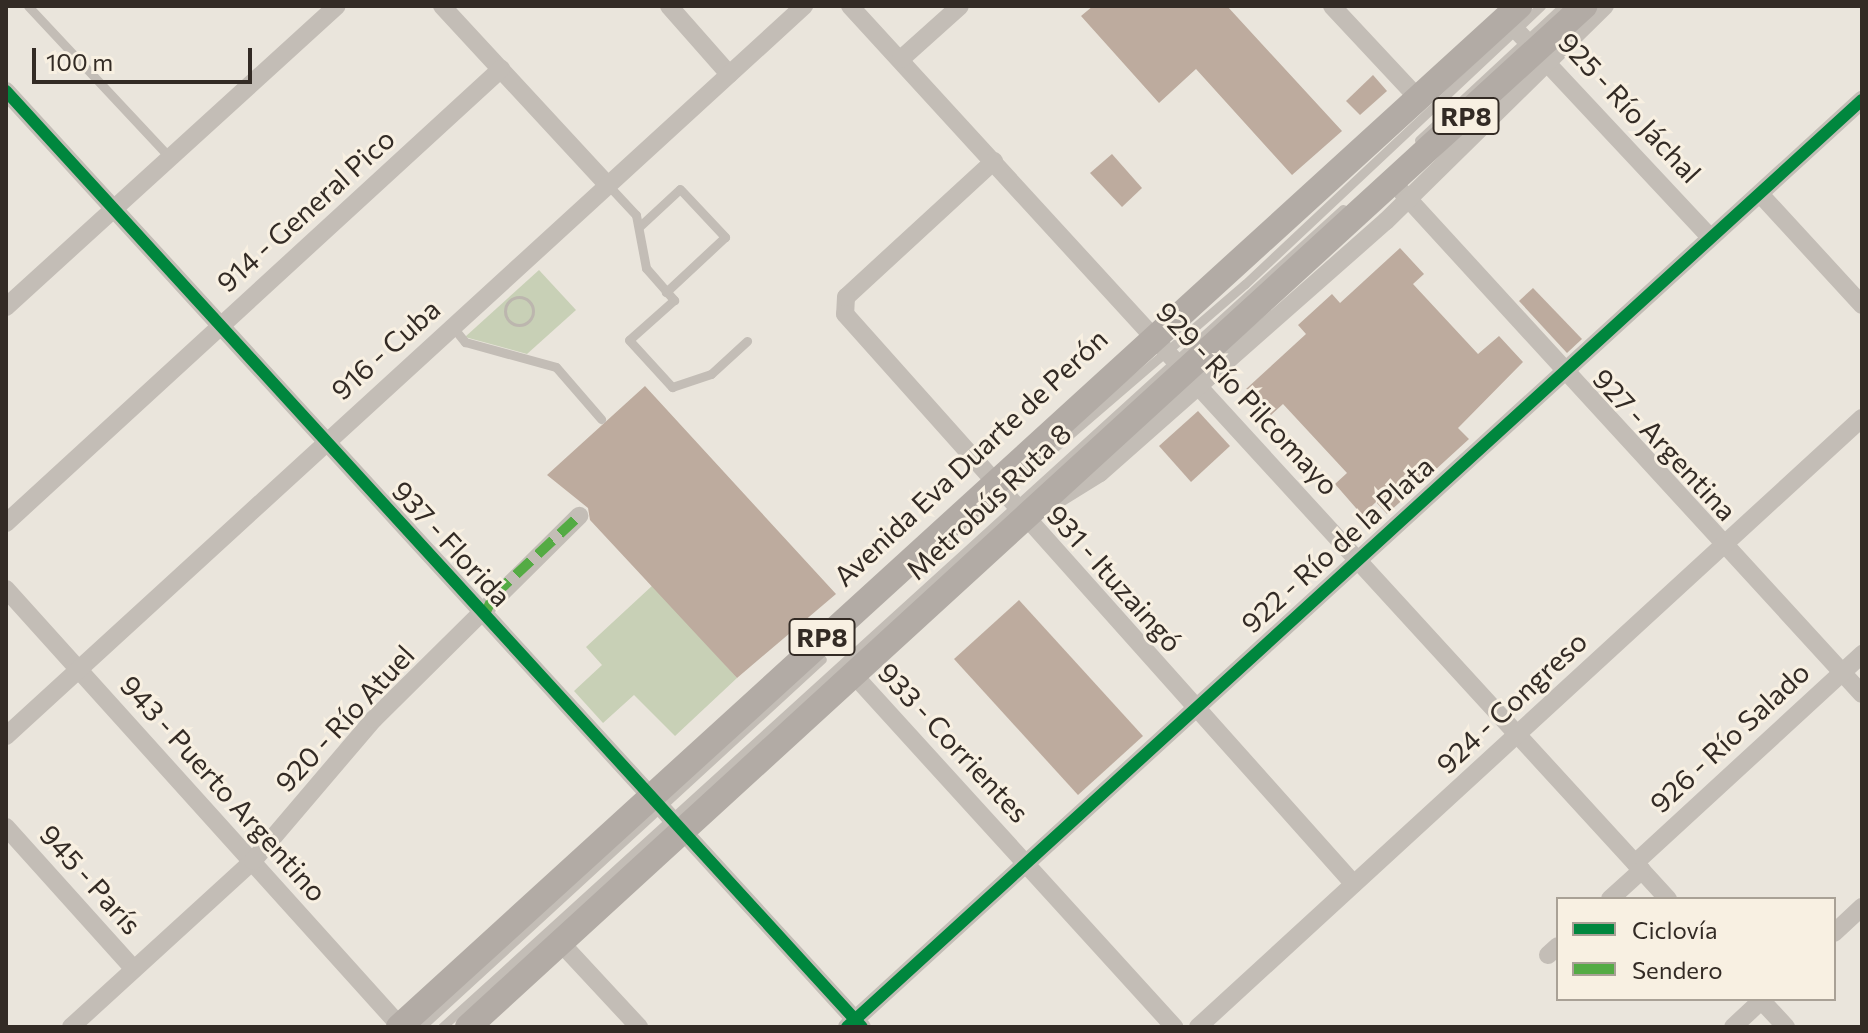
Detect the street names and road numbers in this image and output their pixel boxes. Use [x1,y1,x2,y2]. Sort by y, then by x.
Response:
street label: 925 - Río Jáchal [1552,25,1708,189]
road number: RP8 [1432,94,1500,138]
street label: 914 - General Pico [209,121,401,299]
street label: 916 - Cuba [324,292,446,406]
street label: 929 - Río Pilcomayo [1150,294,1346,502]
street label: Avenida Eva Duarte de Perón [826,321,1114,593]
street label: 927 - Argentina [1586,361,1744,527]
street label: Metrobús Ruta 8 [899,416,1077,586]
street label: 922 - Río de la Plata [1234,449,1440,639]
street label: 937 - Florida [385,473,519,613]
street label: 931 - Ituzaingó [1040,498,1190,658]
road number: RP8 [788,615,856,659]
street label: 924 - Congreso [1429,624,1593,780]
street label: 920 - Río Atuel [267,638,421,798]
street label: 933 - Corrientes [871,655,1037,829]
street label: 926 - Río Salado [1642,655,1816,819]
street label: 943 - Puerto Argentino [114,668,334,908]
street label: 945 - París [33,817,149,941]

